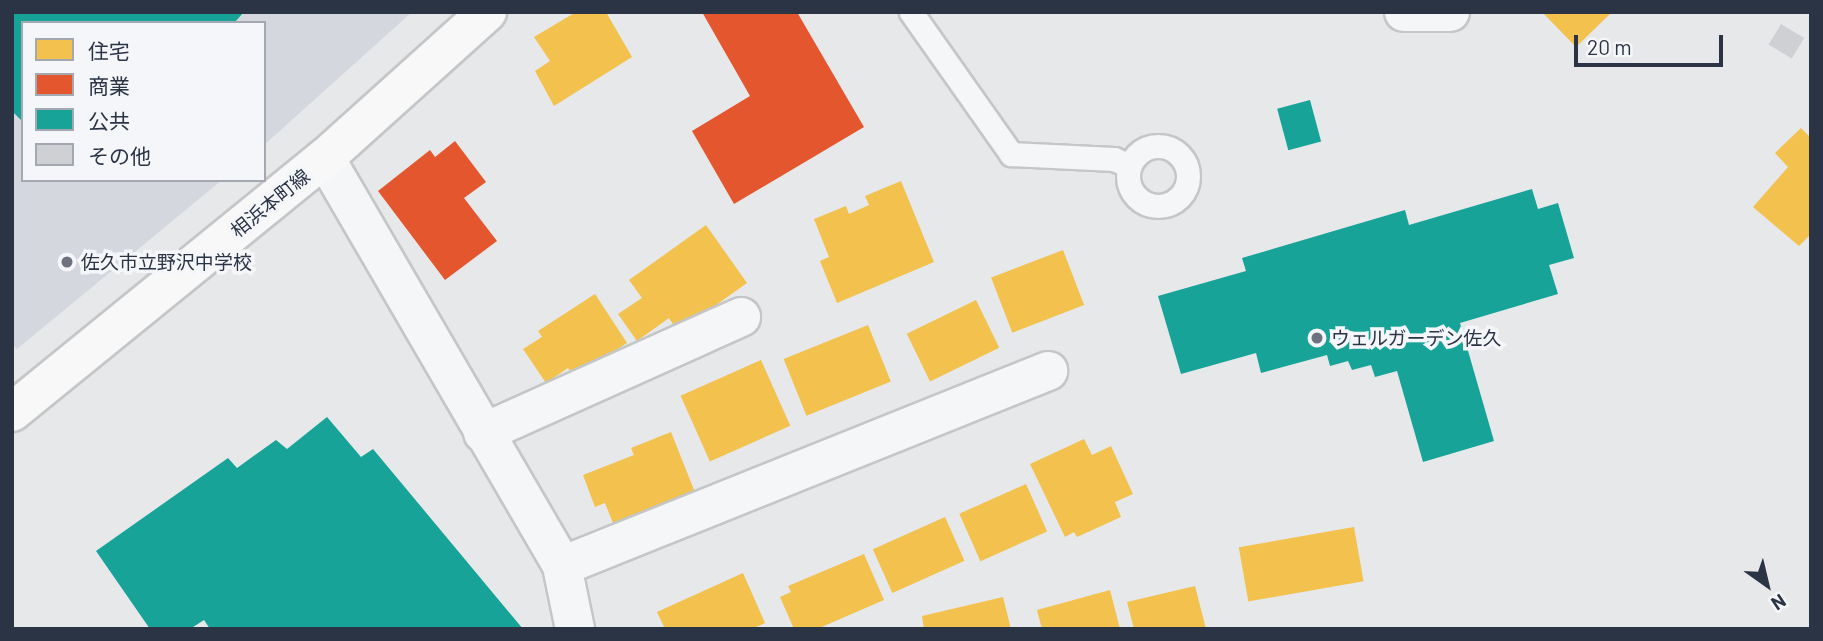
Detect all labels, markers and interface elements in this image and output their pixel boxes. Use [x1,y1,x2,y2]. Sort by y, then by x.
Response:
legend [21,21,266,182]
scale bar [1578,21,1727,65]
text: 20 m [1587,34,1632,59]
text: 住宅 [88,38,130,63]
text: 商業 [88,73,130,98]
text: 公共 [88,108,130,133]
text: その他 [88,143,151,168]
street label: 相浜本町線 [226,164,314,242]
place label: 佐久市立野沢中学校 [81,251,252,273]
marker: 佐久市立野沢中学校 [59,254,75,270]
place label: ウェルガーデン佐久 [1331,327,1502,349]
marker: ウェルガーデン佐久 [1309,330,1325,346]
north arrow [1732,550,1802,620]
text: N [1767,590,1791,616]

